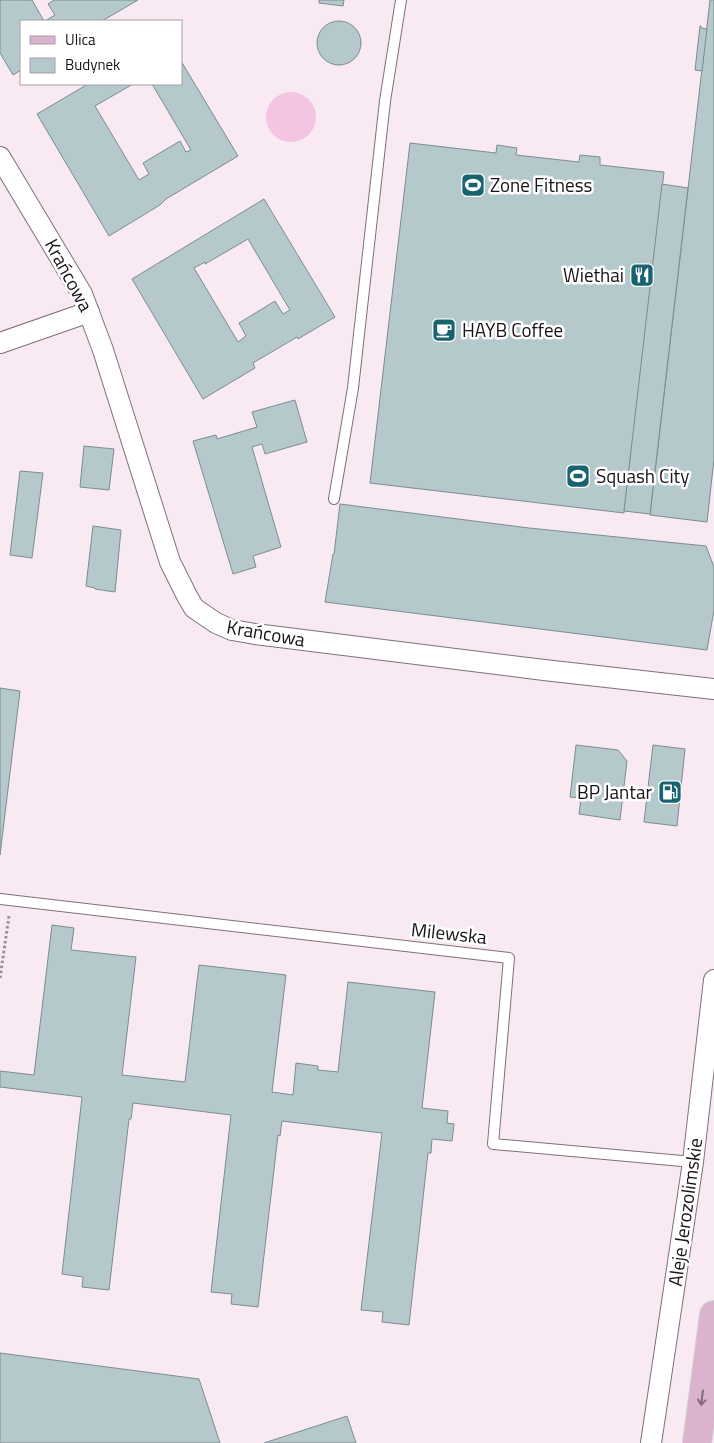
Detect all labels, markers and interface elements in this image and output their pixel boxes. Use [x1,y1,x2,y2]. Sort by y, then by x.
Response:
legend [20,20,182,85]
text: Ulica [65,28,96,51]
text: Budynek [65,53,120,76]
place label: Zone Fitness [490,170,592,199]
sports icon: Zone Fitness [460,172,486,198]
street label: Krańcowa [38,233,101,317]
place label: Wiethai [563,260,624,289]
restaurant icon: Wiethai [629,262,655,288]
place label: HAYB Coffee [462,315,563,344]
cafe icon: HAYB Coffee [431,317,457,343]
place label: Squash City [596,461,689,490]
sports icon: Squash City [565,463,591,489]
street label: Krańcowa [225,611,308,654]
place label: BP Jantar [577,777,652,806]
fuel station icon: BP Jantar [657,779,683,805]
street label: Milewska [410,914,489,951]
street label: Aleje Jerozolimskie [660,1136,709,1288]
one-way arrow [697,1390,707,1406]

